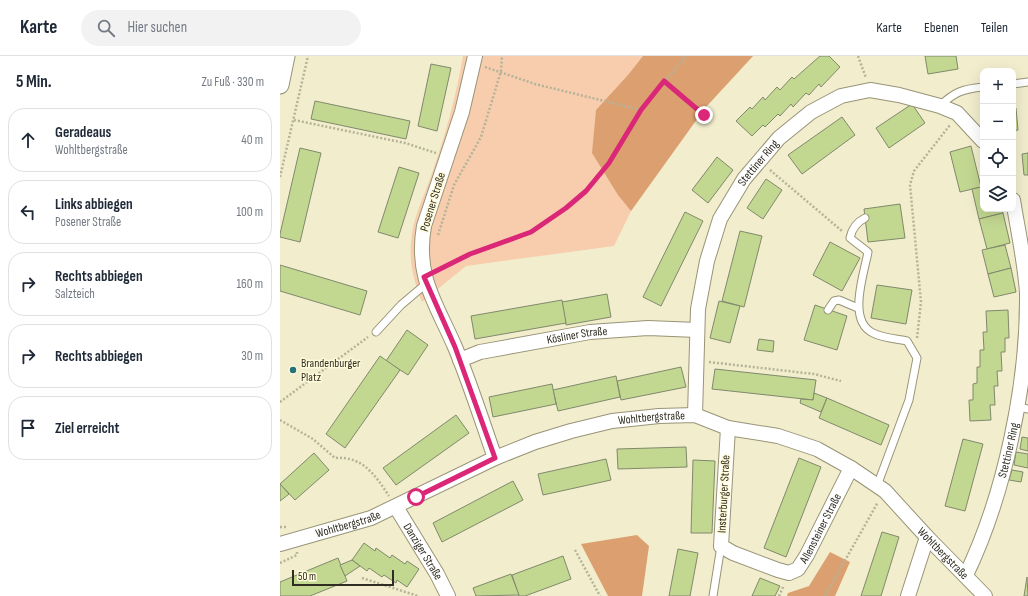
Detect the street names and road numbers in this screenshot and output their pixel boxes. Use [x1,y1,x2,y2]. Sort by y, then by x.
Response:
street label: Stettiner Ring [734,136,782,188]
street label: Posener Straße [417,170,449,233]
street label: Kösliner Straße [545,323,608,347]
street label: Wohltbergstraße [617,408,685,428]
street label: Stettiner Ring [994,421,1022,480]
street label: Insterburger Straße [714,454,734,533]
street label: Allensteiner Straße [796,491,845,567]
street label: Wohltbergstraße [314,507,383,541]
street label: Danziger Straße [400,520,446,582]
street label: Wohltbergstraße [914,524,972,583]

